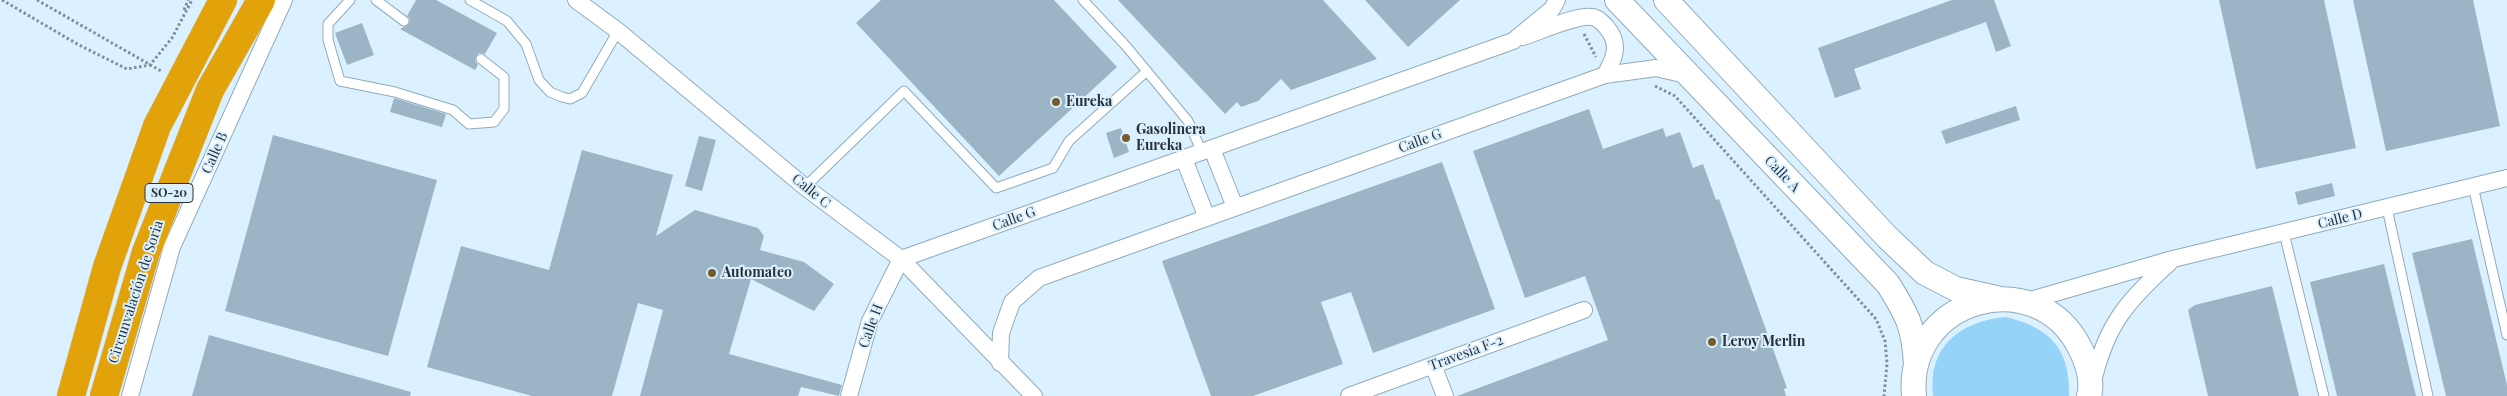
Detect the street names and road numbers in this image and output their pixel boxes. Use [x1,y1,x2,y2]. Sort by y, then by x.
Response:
street label: Calle G [1396,125,1444,157]
street label: Calle B [198,130,232,176]
street label: Calle A [1761,152,1803,196]
street label: Calle C [788,170,834,212]
road number: SO-20 [145,184,193,202]
street label: Calle G [990,203,1038,235]
street label: Calle D [2316,205,2364,233]
street label: Circunvalación de Soria [105,218,167,366]
street label: Calle H [855,302,887,350]
street label: Travesía F-2 [1427,332,1505,374]

